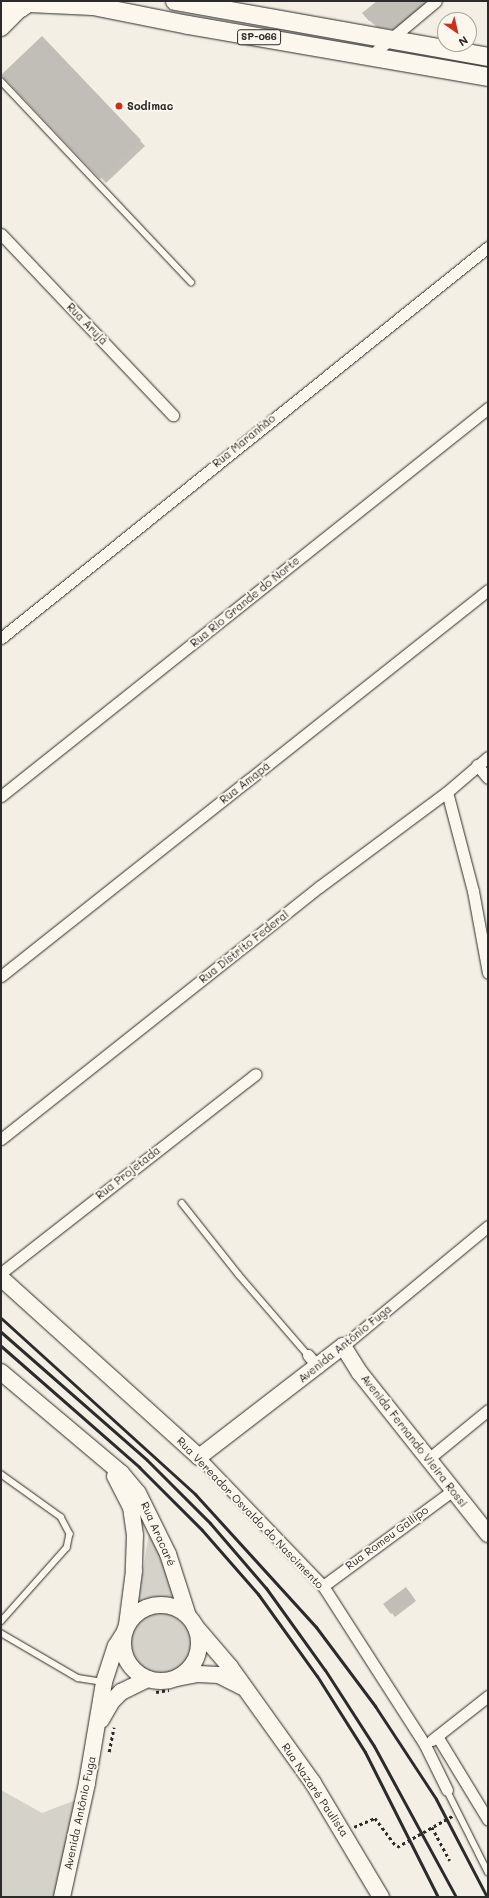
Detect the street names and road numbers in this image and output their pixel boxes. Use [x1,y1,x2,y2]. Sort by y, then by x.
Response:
road number: SP-066 [237,29,281,45]
street label: Rua Arujá [64,300,110,348]
street label: Rua Maranhão [210,412,278,470]
street label: Rua Rio Grande do Norte [188,554,302,650]
street label: Rua Amapá [217,759,273,807]
street label: Rua Distrito Federal [197,908,291,986]
street label: Rua Projetada [93,1144,163,1202]
street label: Avenida Antônio Fuga [296,1302,394,1386]
street label: Avenida Fernando Vieira Rossi [358,1372,470,1510]
street label: Rua Vereador Osvaldo do Nascimento [174,1434,326,1592]
street label: Rua Aracaré [138,1500,178,1568]
street label: Rua Romeu Gallipo [343,1503,431,1573]
street label: Rua Nazaré Paulista [279,1741,351,1839]
street label: Avenida Antônio Fuga [61,1755,99,1871]

